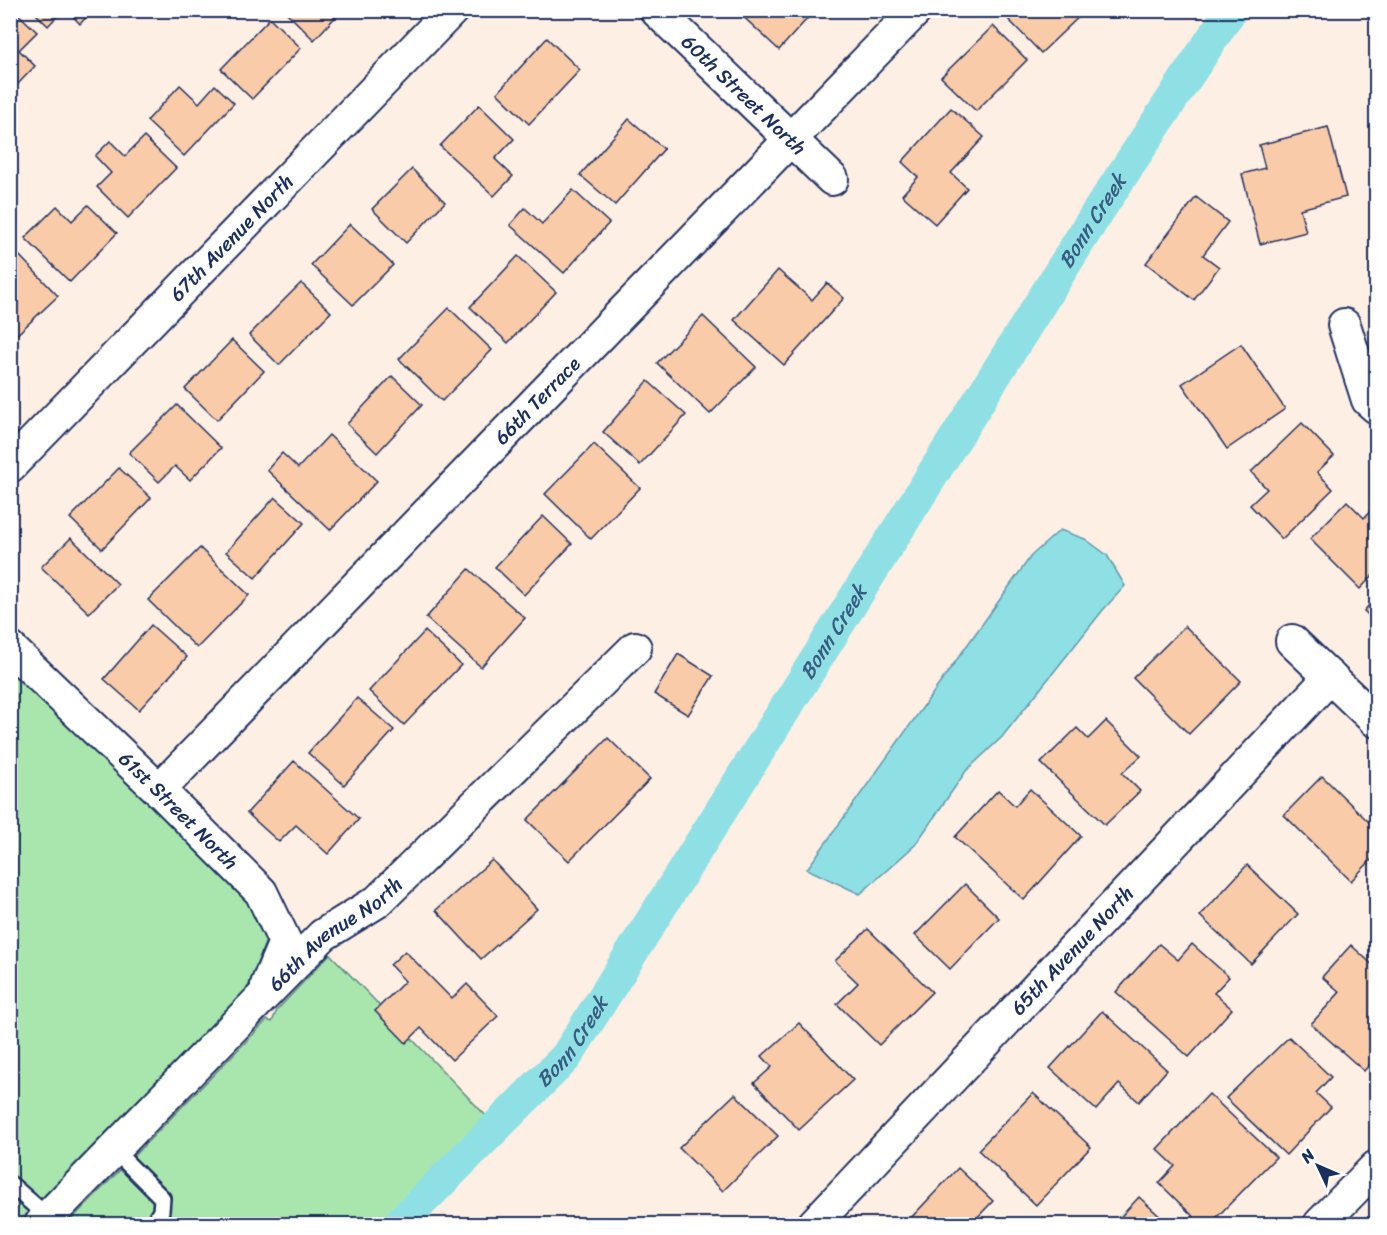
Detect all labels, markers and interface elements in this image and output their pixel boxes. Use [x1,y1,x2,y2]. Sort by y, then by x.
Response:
street label: 60th Street North [673,25,815,164]
water label: Bonn Creek [1048,164,1138,276]
street label: 67th Avenue North [161,165,302,310]
street label: 66th Terrace [485,347,589,453]
water label: Bonn Creek [789,575,879,687]
street label: 61st Street North [110,742,247,878]
street label: 66th Avenue North [259,868,411,1000]
street label: 65th Avenue North [1002,877,1142,1024]
water label: Bonn Creek [526,986,620,1097]
north arrow [1288,1136,1348,1196]
text: N [1293,1141,1322,1171]

